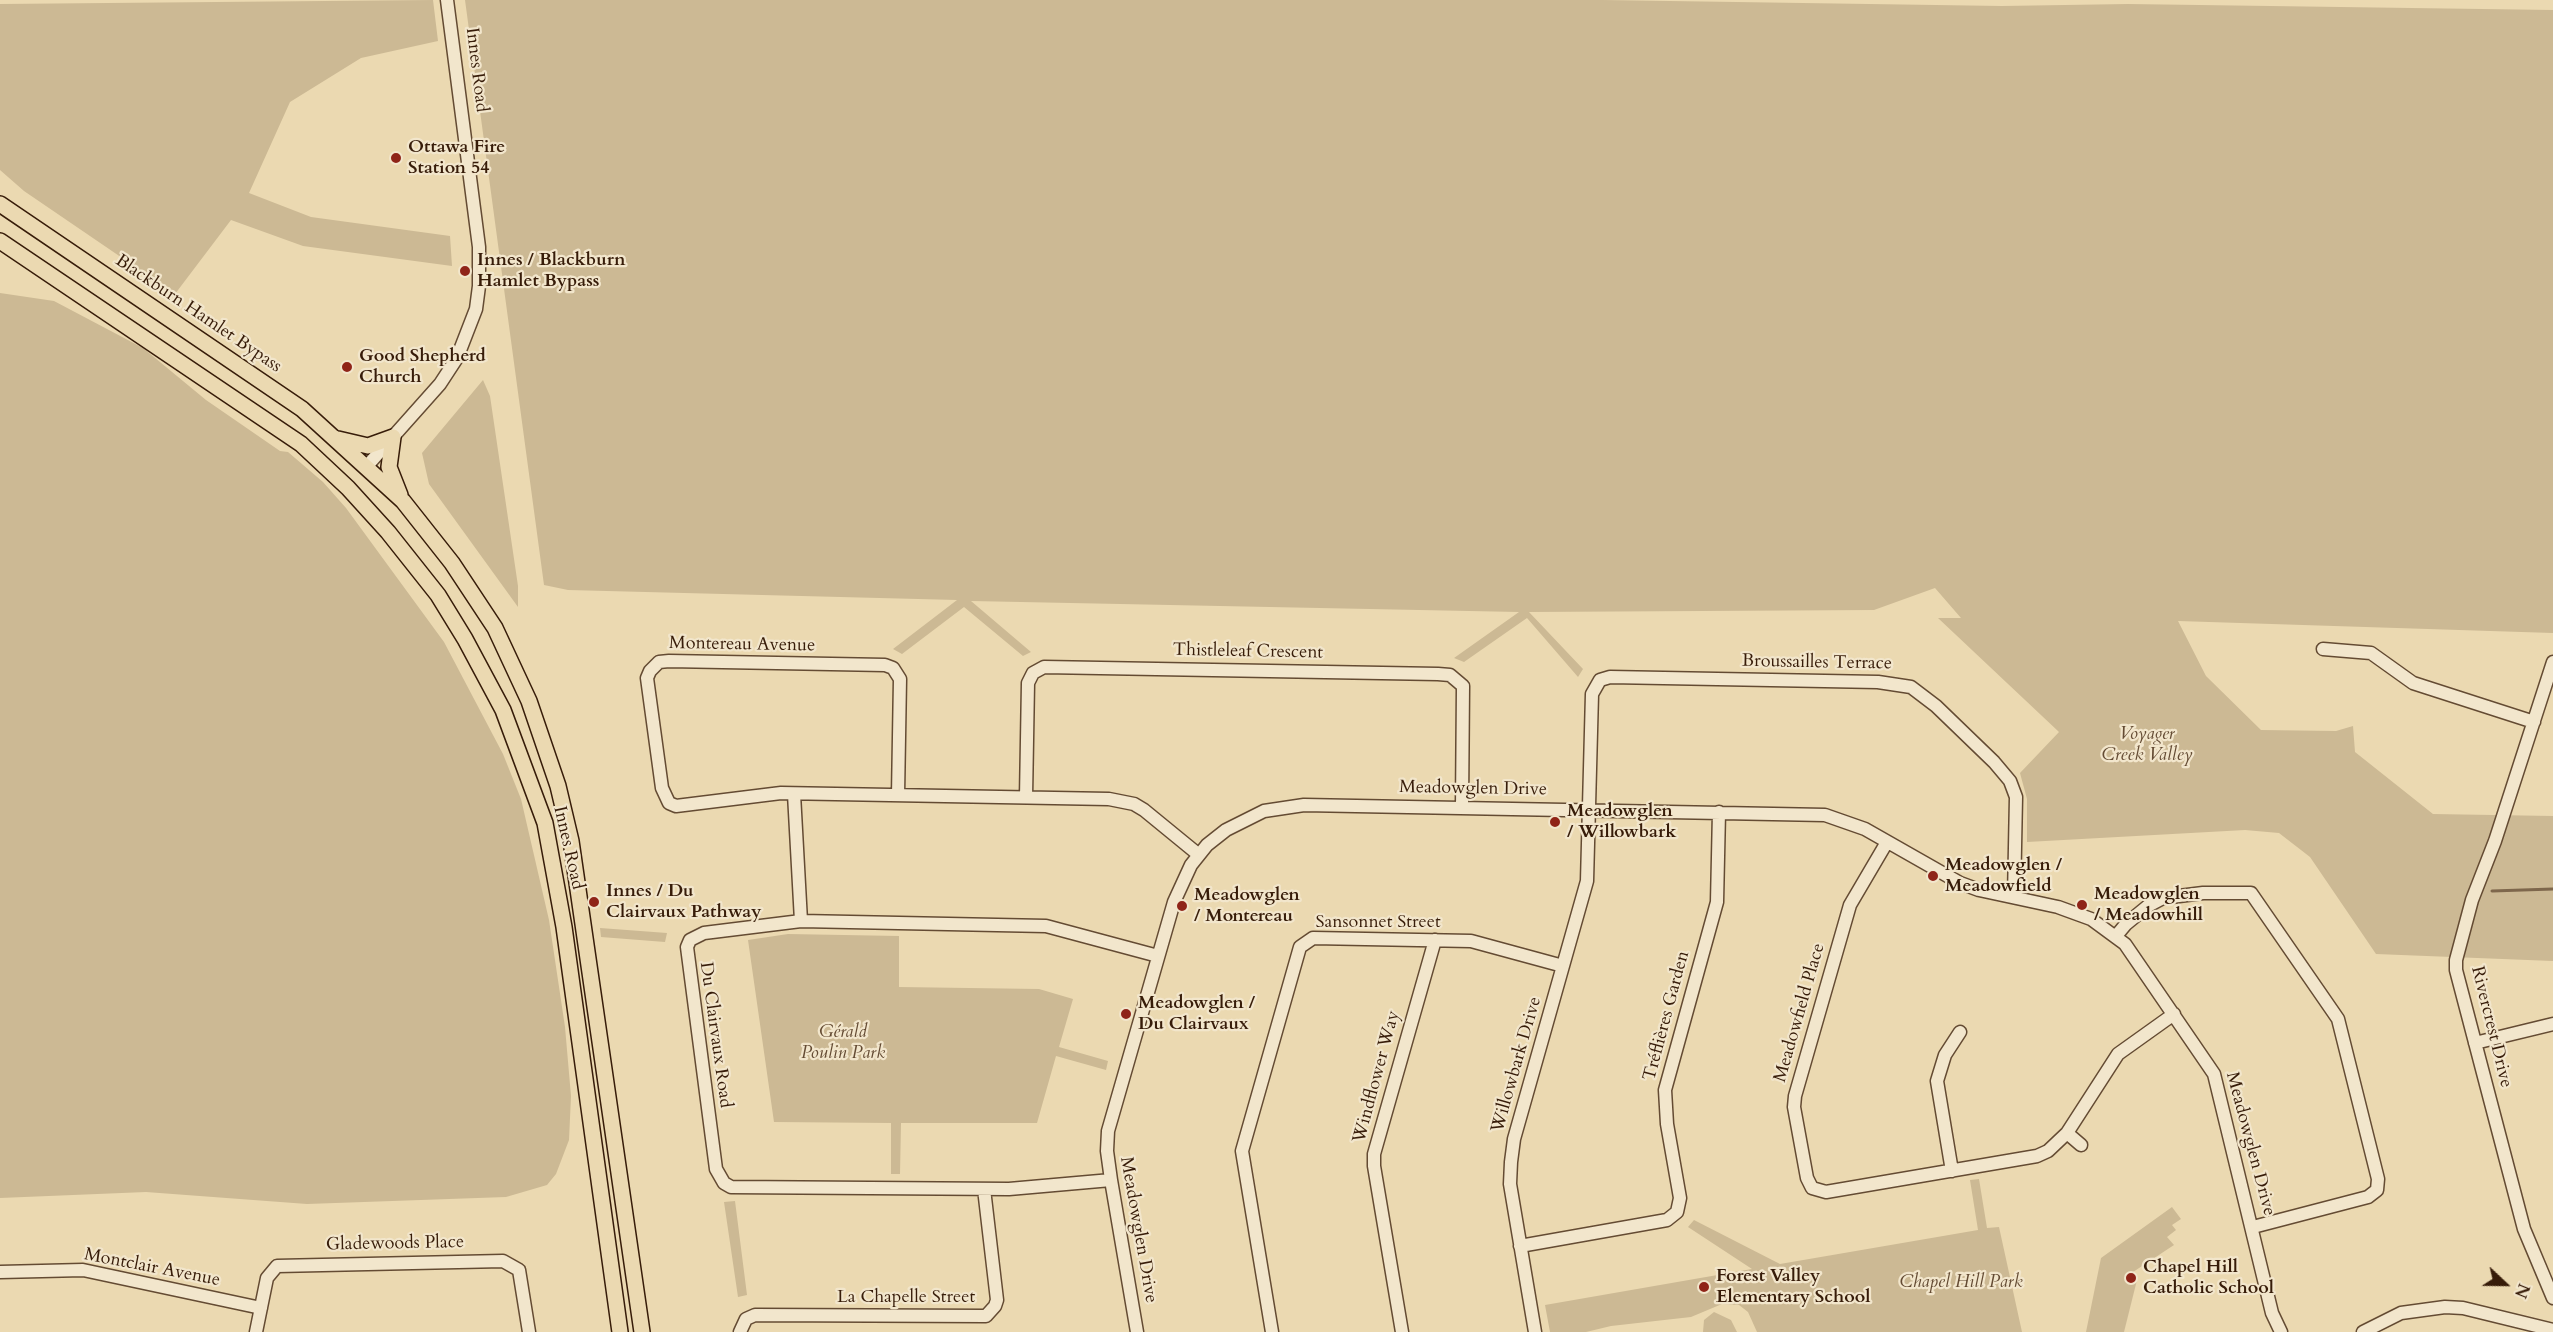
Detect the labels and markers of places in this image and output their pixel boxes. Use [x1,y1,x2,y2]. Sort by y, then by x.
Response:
place label: Ottawa Fire Station 54 [408,137,505,180]
marker: Ottawa Fire Station 54 [389,151,403,165]
place label: Innes / Blackburn Hamlet Bypass [477,250,625,292]
marker: Innes / Blackburn Hamlet Bypass [458,264,472,278]
place label: Good Shepherd Church [359,346,486,388]
marker: Good Shepherd Church [340,360,354,374]
place label: Meadowglen / Willowbark [1567,801,1676,844]
marker: Meadowglen / Willowbark [1548,815,1562,829]
place label: Meadowglen / Meadowfield [1945,855,2062,898]
marker: Meadowglen / Meadowfield [1926,869,1940,883]
place label: Innes / Du Clairvaux Pathway [606,881,761,924]
place label: Meadowglen / Meadowhill [2094,884,2203,926]
place label: Meadowglen / Montereau [1194,885,1300,928]
marker: Innes / Du Clairvaux Pathway [587,895,601,909]
marker: Meadowglen / Meadowhill [2075,898,2089,912]
marker: Meadowglen / Montereau [1175,899,1189,913]
place label: Meadowglen / Du Clairvaux [1138,993,1255,1036]
marker: Meadowglen / Du Clairvaux [1119,1007,1133,1021]
place label: Chapel Hill Catholic School [2143,1257,2274,1300]
place label: Forest Valley Elementary School [1716,1266,1870,1308]
marker: Chapel Hill Catholic School [2124,1271,2138,1285]
marker: Forest Valley Elementary School [1697,1280,1711,1294]

